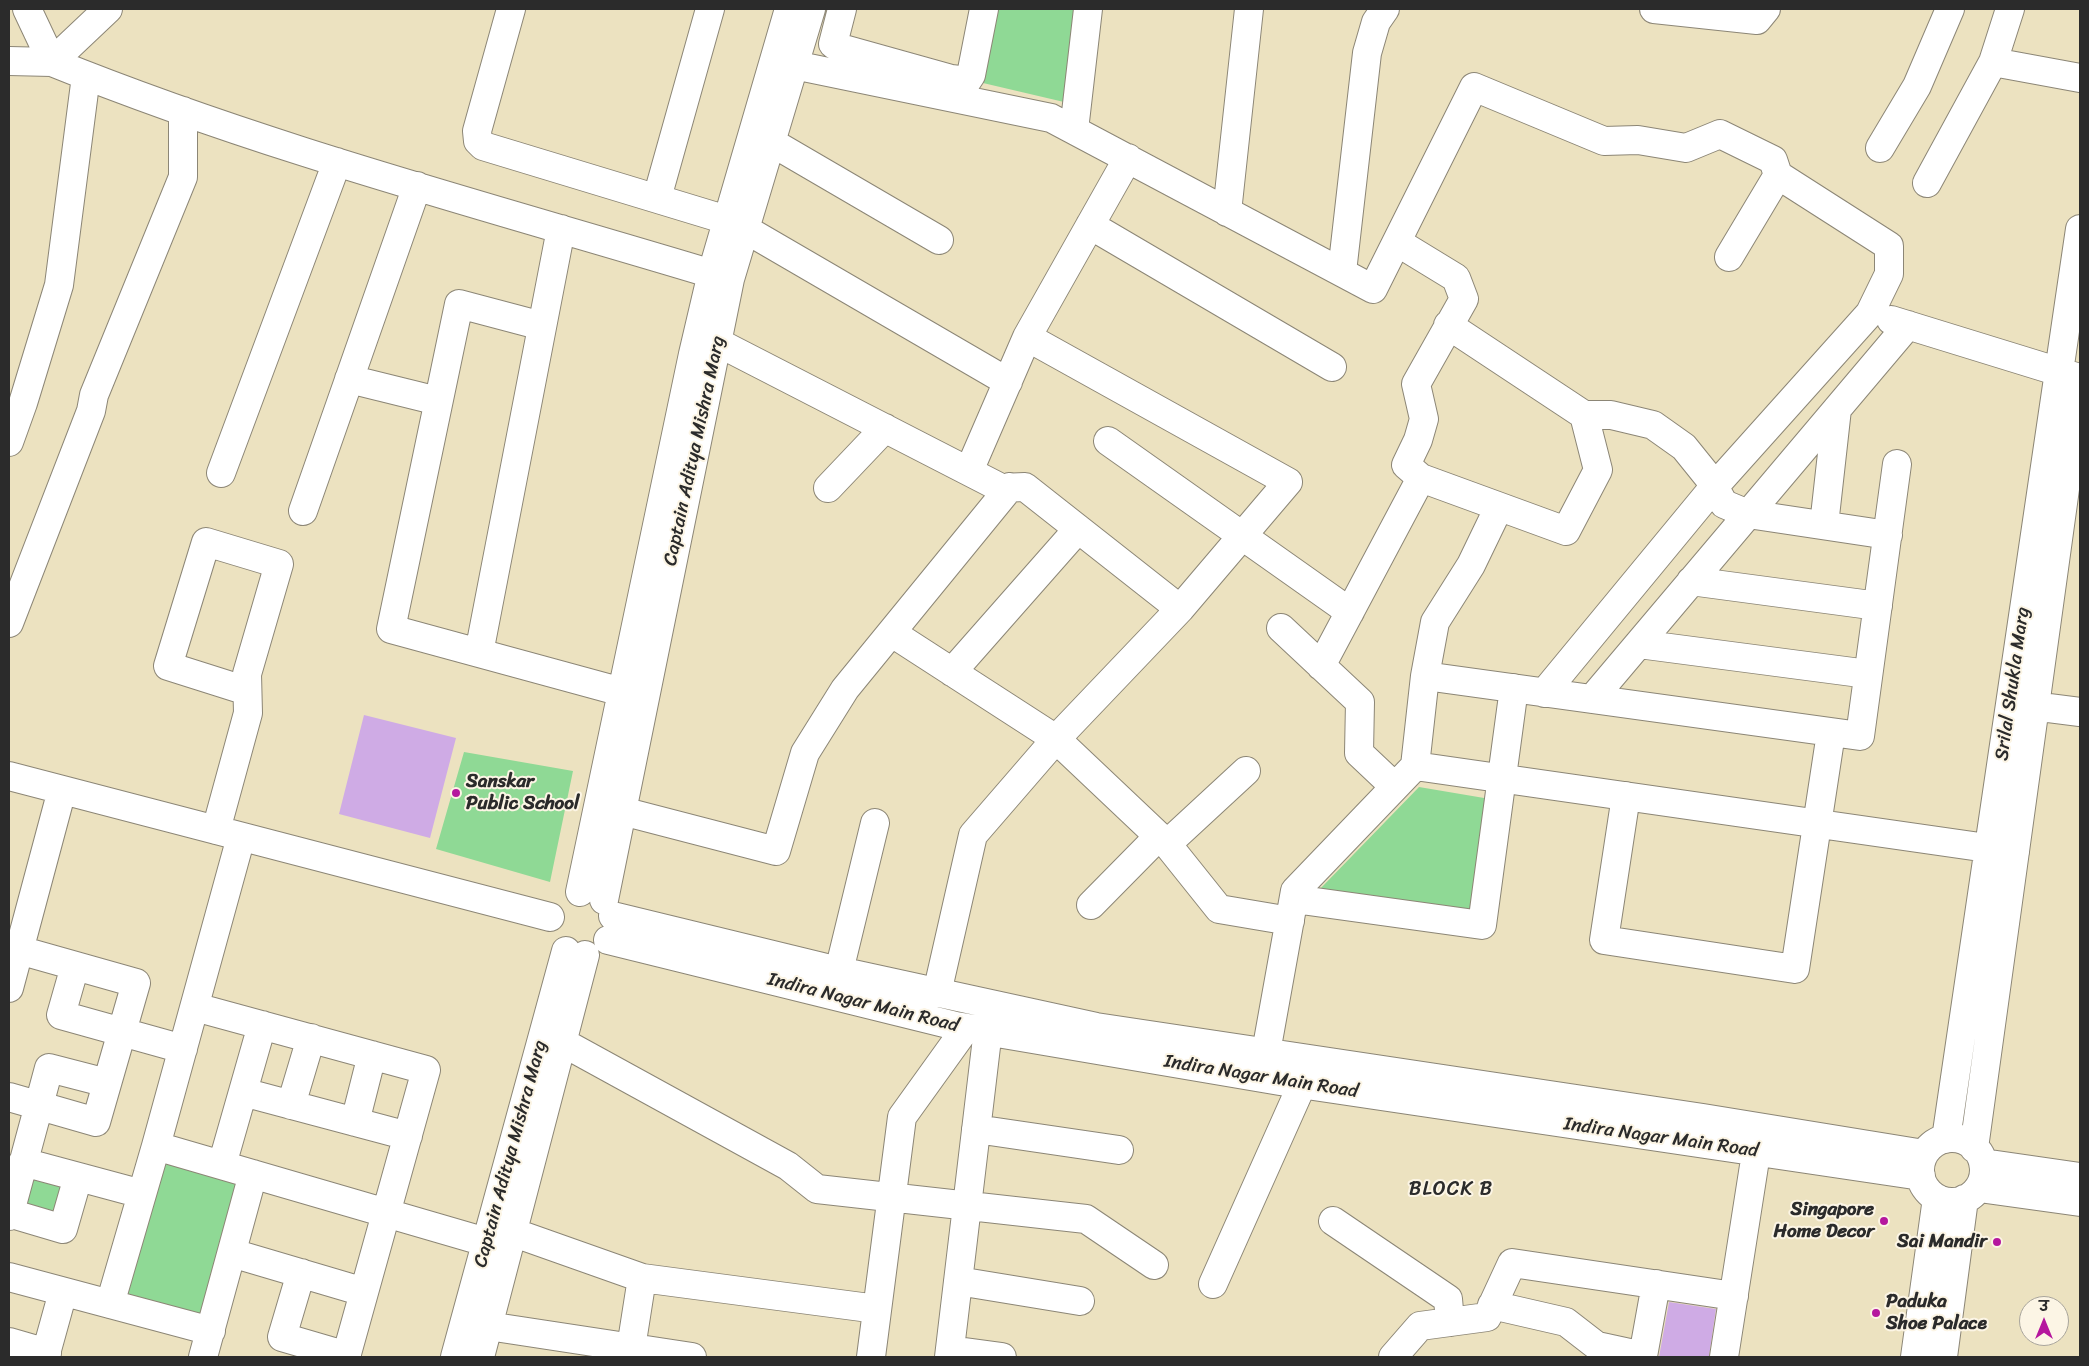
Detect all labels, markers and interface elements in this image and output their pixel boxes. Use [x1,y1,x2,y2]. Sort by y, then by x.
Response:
street label: Captain Aditya Mishra Marg [660,334,730,568]
street label: Srilal Shukla Marg [1991,606,2035,762]
place label: Sanskar Public School [466,771,579,815]
marker: Sanskar Public School [450,787,462,799]
street label: Indira Nagar Main Road [765,968,961,1038]
street label: Captain Aditya Mishra Marg [470,1038,552,1270]
street label: Indira Nagar Main Road [1162,1050,1360,1104]
street label: Indira Nagar Main Road [1562,1113,1760,1163]
district label: BLOCK B [1408,1178,1494,1202]
place label: Singapore Home Decor [1774,1199,1874,1243]
marker: Singapore Home Decor [1878,1215,1890,1227]
place label: Sai Mandir [1897,1231,1987,1253]
marker: Sai Mandir [1991,1236,2003,1248]
place label: Paduka Shoe Palace [1886,1291,1987,1335]
text: उ [2039,1294,2049,1319]
north arrow [2019,1296,2069,1346]
marker: Paduka Shoe Palace [1870,1307,1882,1319]

